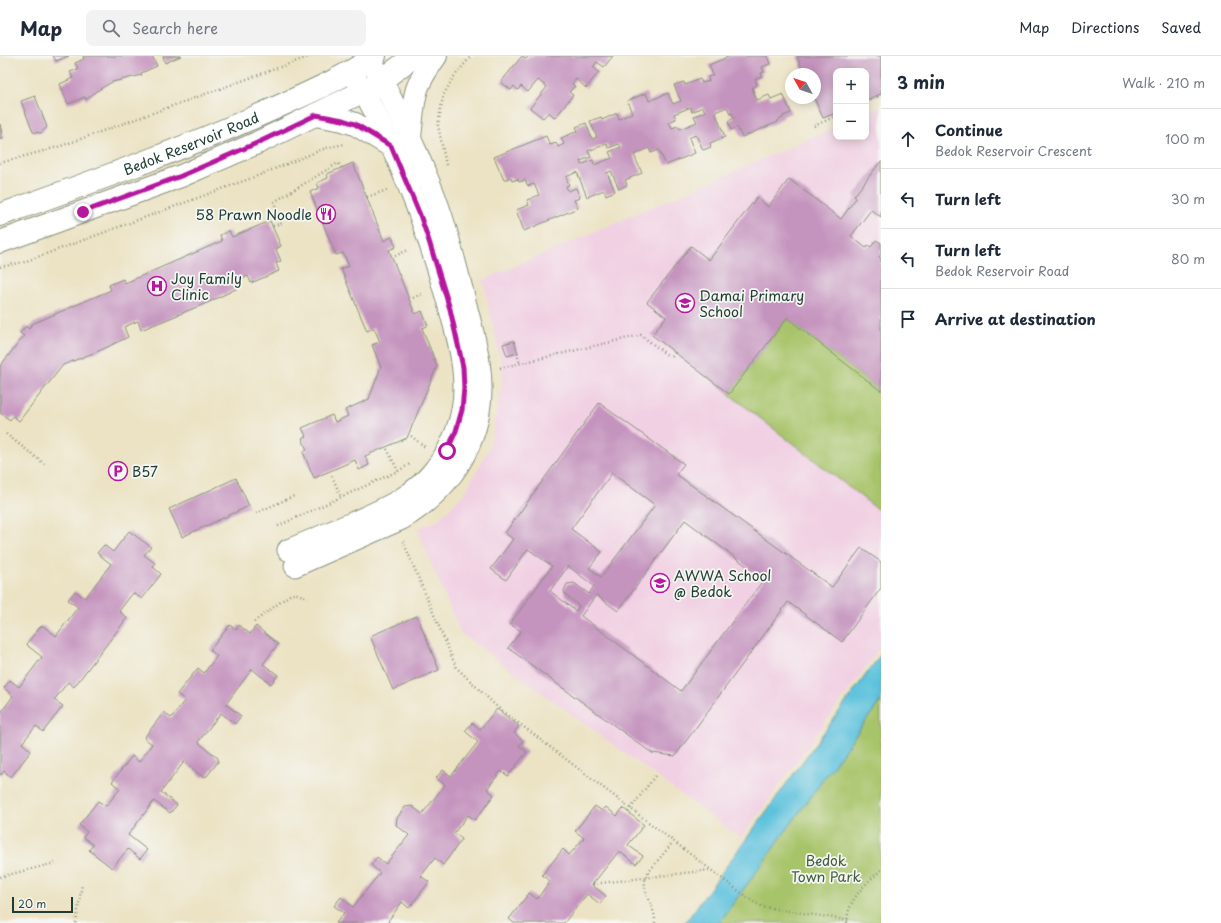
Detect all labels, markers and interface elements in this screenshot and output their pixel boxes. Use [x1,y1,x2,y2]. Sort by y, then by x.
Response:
search box [86,10,366,46]
text: Map [20,14,62,42]
text: Search here [132,16,218,39]
icon: search [100,17,122,39]
text: Map [1019,17,1049,38]
text: Directions [1071,17,1139,38]
text: Saved [1161,17,1201,38]
north arrow [785,68,821,104]
map controls [833,68,869,140]
button: + [833,68,869,104]
text: 3 min [897,69,945,95]
text: Walk · 210 m [1122,73,1205,92]
button: − [833,104,869,140]
street label: Bedok Reservoir Road [120,106,262,180]
text: Continue [935,118,1003,141]
icon: ahead [897,128,919,150]
text: 100 m [1165,129,1205,148]
text: Bedok Reservoir Crescent [935,141,1092,160]
text: Turn left [935,187,1001,210]
icon: left [897,188,919,210]
text: 30 m [1171,189,1205,208]
route end [74,203,92,221]
restaurant icon: 58 Prawn Noodle [315,203,337,225]
place label: 58 Prawn Noodle [196,204,312,225]
text: Turn left [935,238,1001,261]
icon: left [897,248,919,270]
text: 80 m [1171,249,1205,268]
text: Bedok Reservoir Road [935,261,1069,280]
place label: Joy Family Clinic [171,268,242,305]
hospital icon: Joy Family Clinic [146,275,168,297]
place label: Damai Primary School [699,285,804,322]
school or university icon: Damai Primary School [674,292,696,314]
text: Arrive at destination [935,307,1096,330]
icon: arrive [897,308,919,330]
route start [438,442,456,460]
parking icon: B57 [107,460,129,482]
place label: B57 [132,461,158,482]
place label: AWWA School @ Bedok [674,565,771,602]
school or university icon: AWWA School @ Bedok [649,572,671,594]
park label: Bedok Town Park [791,850,861,887]
scale bar [12,895,73,914]
text: 20 m [18,895,46,912]

